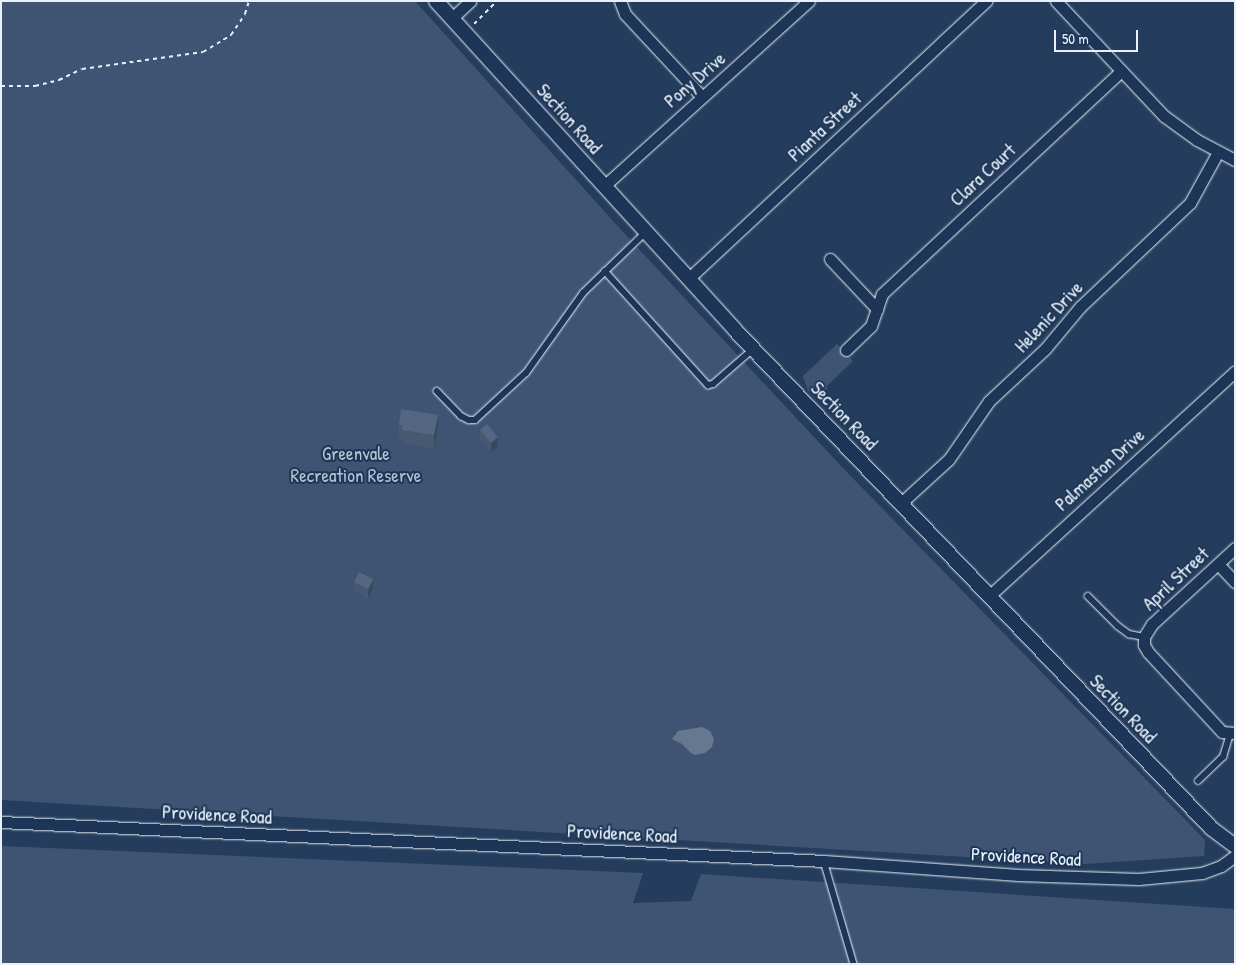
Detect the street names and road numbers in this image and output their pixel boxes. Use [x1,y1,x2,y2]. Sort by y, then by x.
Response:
street label: Pony Drive [660,47,730,113]
street label: Section Road [532,79,606,159]
street label: Pianta Street [784,87,866,167]
street label: Clara Court [945,139,1021,211]
street label: Helenic Drive [1010,277,1088,357]
street label: Section Road [806,377,882,455]
street label: Palmaston Drive [1051,424,1149,516]
street label: April Street [1138,542,1214,616]
street label: Section Road [1085,670,1161,748]
street label: Providence Road [161,801,273,829]
street label: Providence Road [566,820,678,848]
street label: Providence Road [970,843,1082,871]

